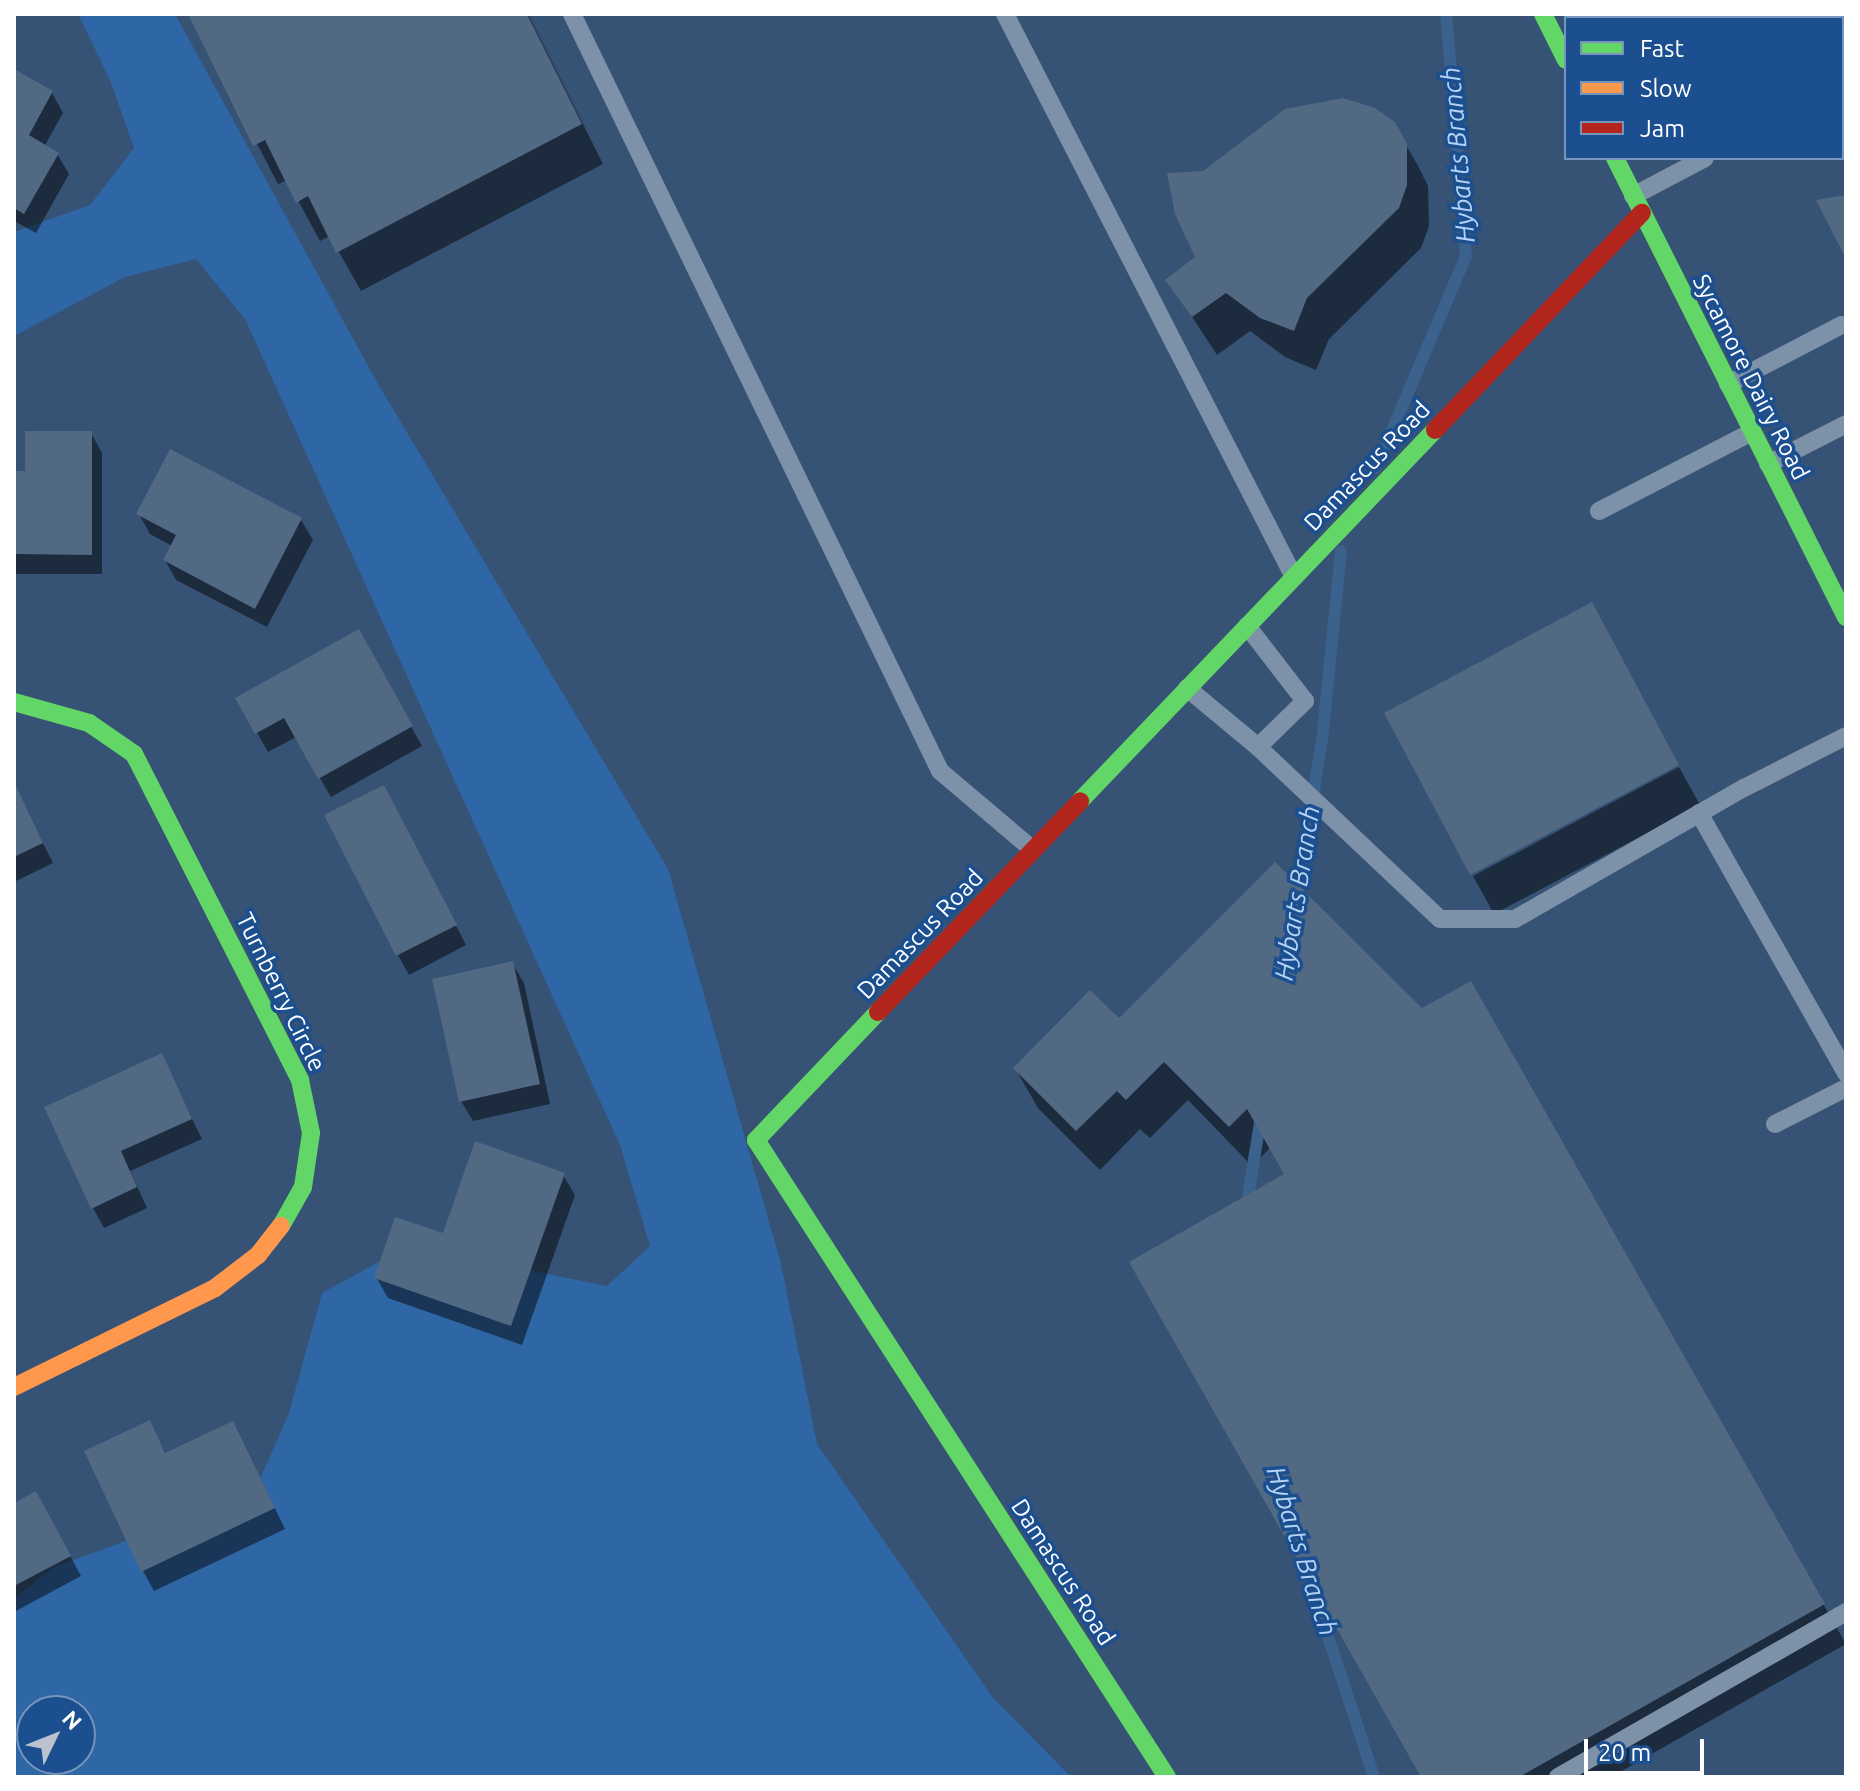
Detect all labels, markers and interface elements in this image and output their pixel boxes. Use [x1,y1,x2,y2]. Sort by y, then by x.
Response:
legend [1564,16,1844,160]
text: Fast [1640,35,1684,62]
water label: Hybarts Branch [1435,66,1481,244]
text: Slow [1640,75,1692,102]
text: Jam [1640,115,1685,142]
street label: Sycamore Dairy Road [1687,269,1815,485]
street label: Damascus Road [1298,395,1436,537]
water label: Hybarts Branch [1268,804,1326,982]
street label: Damascus Road [851,863,989,1005]
street label: Turnberry Circle [230,908,332,1076]
water label: Hybarts Branch [1260,1462,1344,1640]
street label: Damascus Road [1005,1493,1121,1651]
north arrow [16,1695,96,1775]
text: N [58,1705,87,1734]
scale bar [1588,1723,1708,1773]
text: 20 m [1598,1739,1651,1766]

